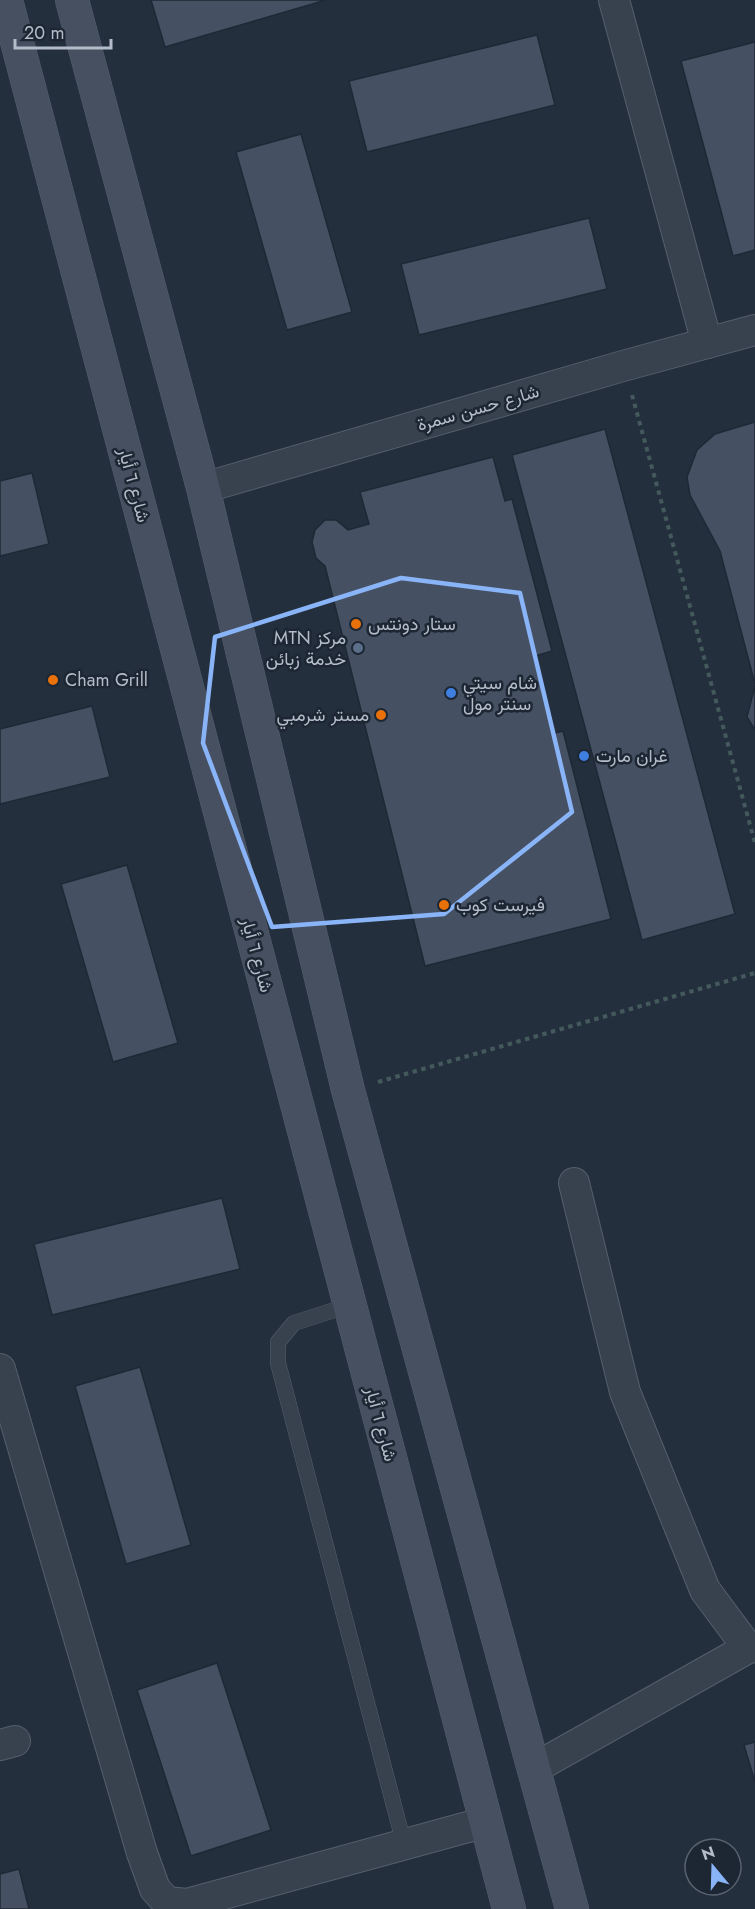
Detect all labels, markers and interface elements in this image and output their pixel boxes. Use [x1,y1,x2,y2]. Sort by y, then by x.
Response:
scale bar [15,12,111,50]
text: 20 m [24,20,64,46]
street label: شارع حسن سمرة [414,378,542,438]
street label: شارع ٦ أيار [111,444,156,525]
place label: ستار دونتس [368,611,456,637]
marker: ستار دونتس [349,617,363,631]
place label: MTN مركز خدمة زبائن [266,625,346,672]
marker: MTN مركز خدمة زبائن [351,641,365,655]
place label: Cham Grill [65,667,148,693]
place label: شام سيتي سنتر مول [463,670,537,717]
marker: Cham Grill [46,673,60,687]
marker: شام سيتي سنتر مول [444,686,458,700]
place label: مستر شرمبي [276,702,369,730]
marker: مستر شرمبي [374,708,388,722]
place label: غران مارت [596,743,668,769]
marker: غران مارت [577,749,591,763]
place label: فيرست كوب [456,892,545,918]
marker: فيرست كوب [437,898,451,912]
street label: شارع ٦ أيار [234,914,279,995]
street label: شارع ٦ أيار [358,1383,403,1464]
north arrow [683,1837,743,1897]
text: N [699,1840,718,1866]

